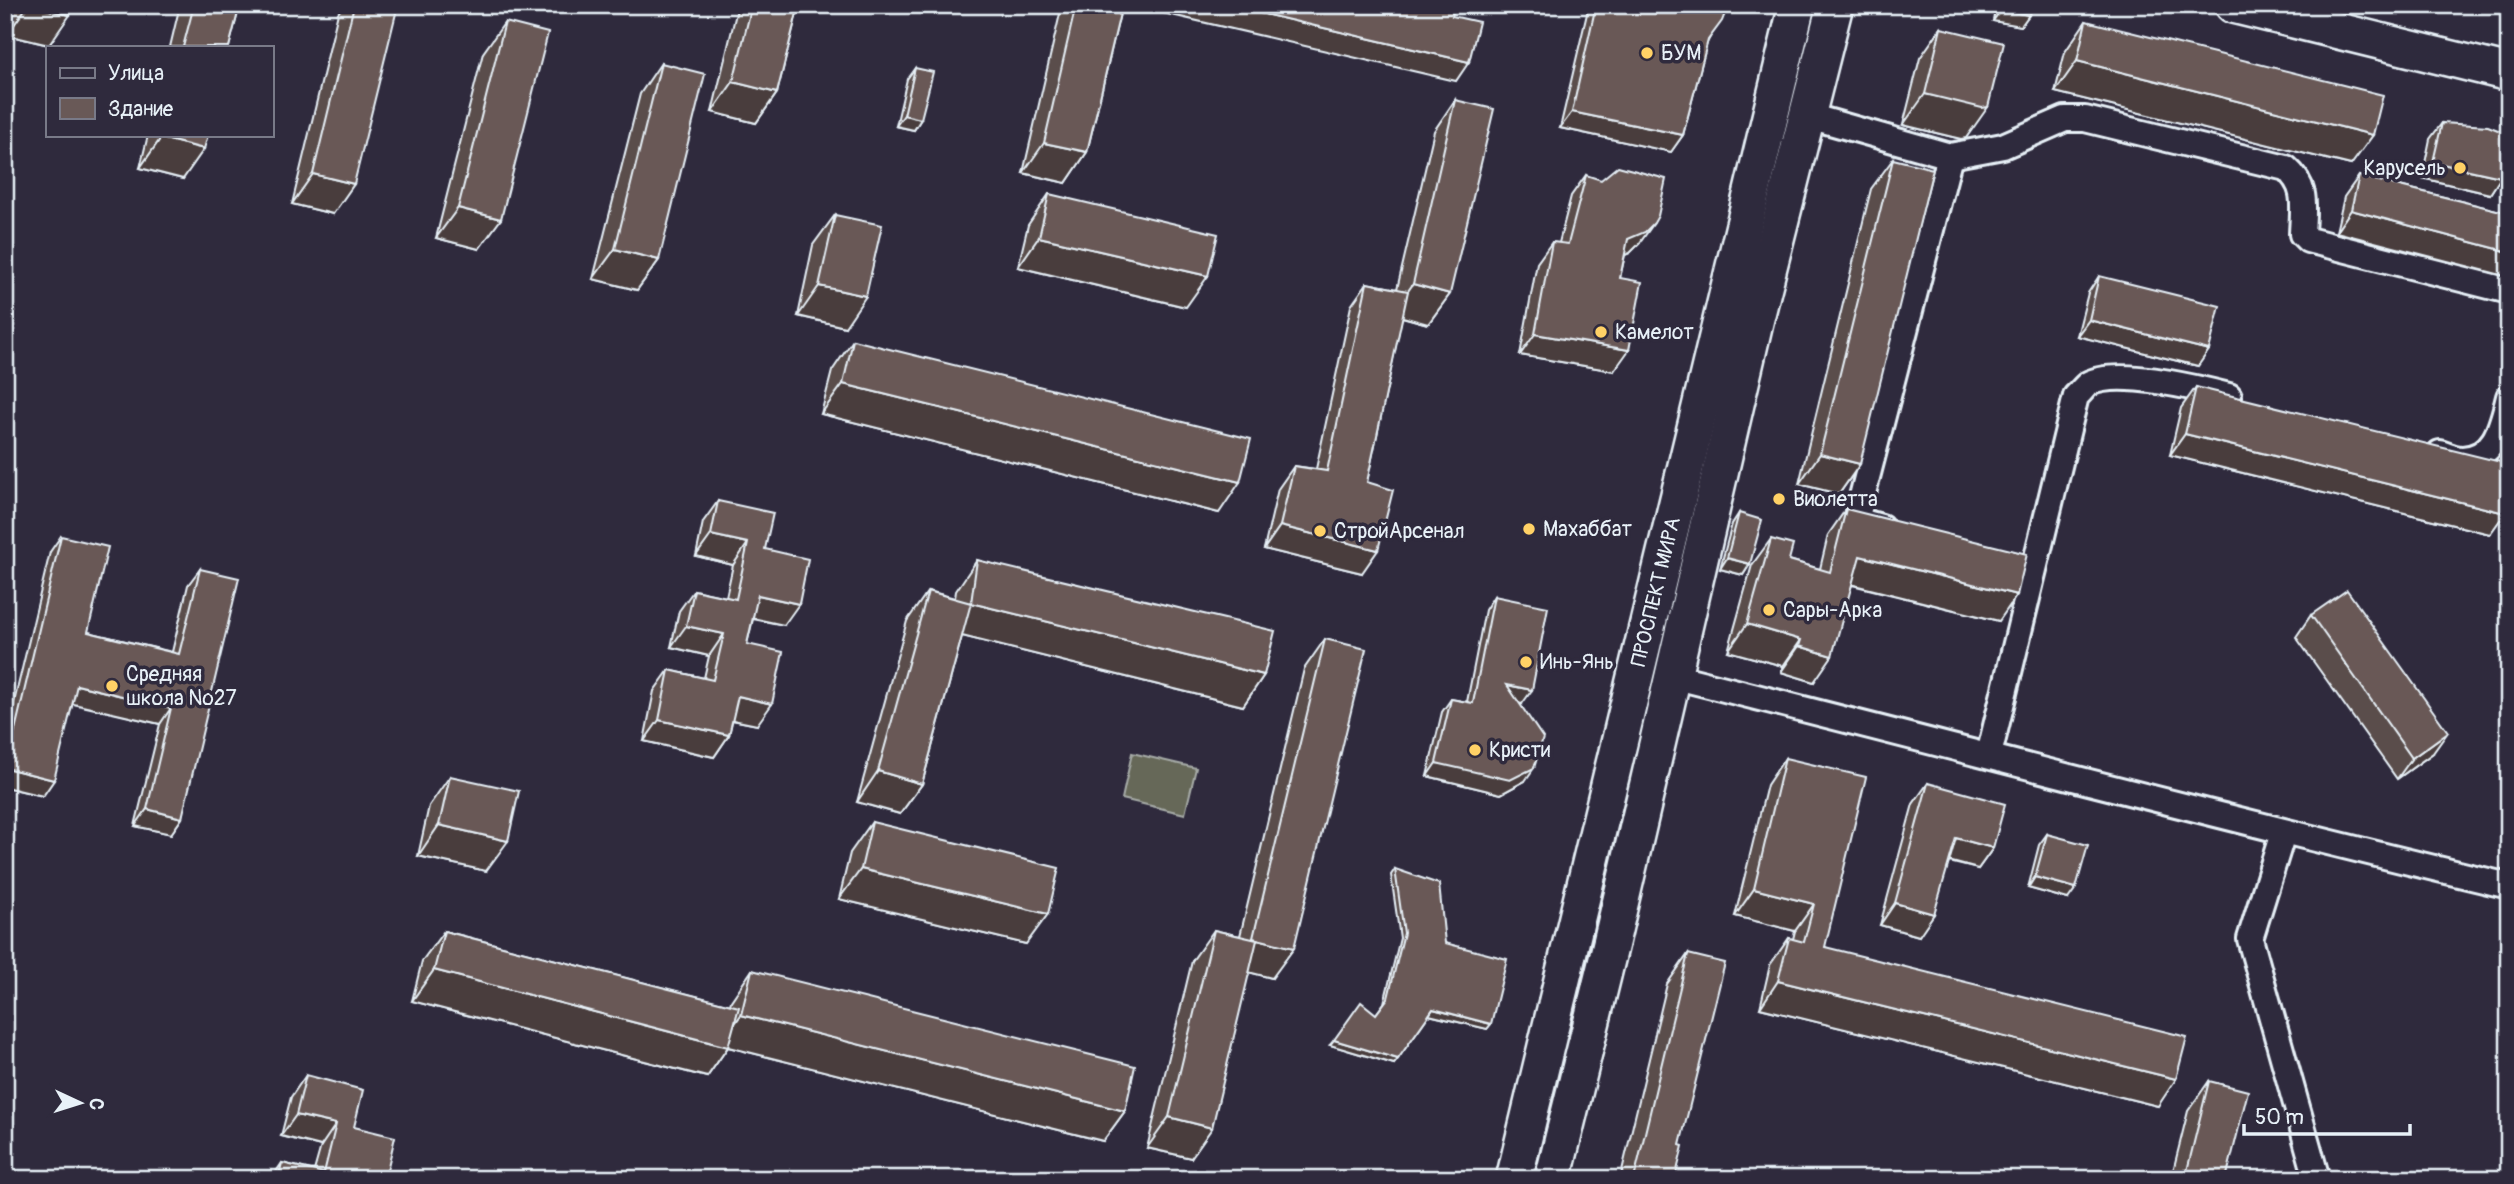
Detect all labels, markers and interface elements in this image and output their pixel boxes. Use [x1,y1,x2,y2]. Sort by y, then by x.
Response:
place label: БУМ [1661,40,1701,67]
marker: БУМ [1639,45,1655,61]
legend [46,46,273,136]
text: Улица [108,60,164,87]
text: Здание [108,96,174,123]
place label: Карусель [2364,155,2446,182]
marker: Карусель [2452,160,2468,176]
place label: Камелот [1615,319,1694,346]
marker: Камелот [1593,324,1609,340]
place label: Виолетта [1793,486,1878,513]
marker: Виолетта [1771,491,1787,507]
street label: ПРОСПЕКТ МИРА [1625,514,1687,669]
place label: Махаббат [1543,516,1632,543]
place label: СтройАрсенал [1334,518,1465,545]
marker: Махаббат [1521,521,1537,537]
marker: СтройАрсенал [1312,523,1328,539]
place label: Сары-Арка [1783,597,1882,624]
marker: Сары-Арка [1761,602,1777,618]
place label: Инь-Янь [1540,649,1614,676]
marker: Инь-Янь [1518,654,1534,670]
place label: Средняя школа №27 [126,661,237,712]
marker: Средняя школа №27 [104,678,120,694]
place label: Кристи [1489,737,1550,764]
marker: Кристи [1467,742,1483,758]
north arrow [46,1068,116,1138]
scale bar [2244,1093,2411,1137]
text: С [84,1097,108,1111]
text: 50 m [2255,1104,2304,1131]

